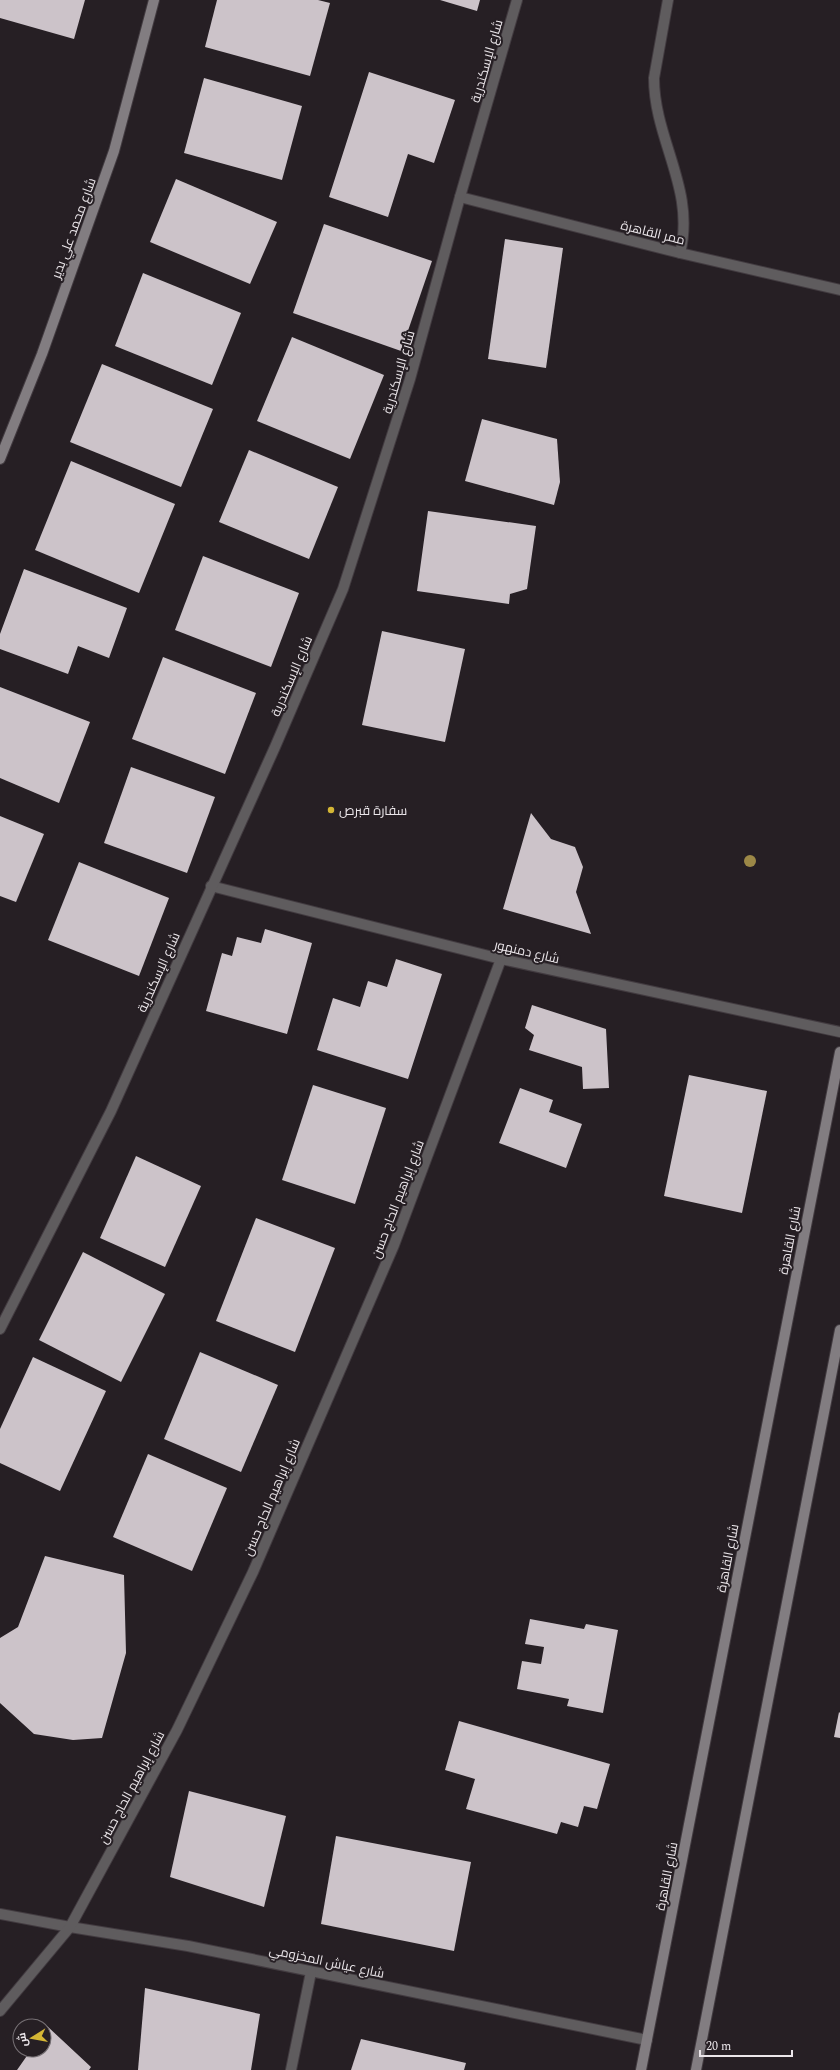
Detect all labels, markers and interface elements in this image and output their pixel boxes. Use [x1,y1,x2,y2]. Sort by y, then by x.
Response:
street label: شارع الإسكندرية [466,17,508,105]
street label: شارع محمد علي بدير [46,175,101,283]
street label: ممر القاهرة [619,215,687,251]
street label: شارع الإسكندرية [378,328,420,416]
street label: شارع الإسكندرية [266,633,318,720]
place label: سفارة قبرص [339,801,407,821]
marker: سفارة قبرص [326,805,336,815]
street label: شارع الإسكندرية [132,929,186,1016]
street label: شارع دمنهور [491,935,561,969]
street label: شارع إبراهيم الحاج حسن [366,1137,430,1262]
street label: شارع القاهرة [774,1204,806,1276]
street label: شارع إبراهيم الحاج حسن [238,1436,306,1559]
street label: شارع القاهرة [712,1522,744,1594]
street label: شارع إبراهيم الحاج حسن [94,1727,170,1848]
street label: شارع القاهرة [651,1840,683,1912]
street label: شارع عياش المخزومي [267,1940,386,1984]
north arrow [12,2018,52,2058]
text: ش [13,2031,32,2048]
scale bar [700,2032,792,2058]
text: 20 m [706,2037,731,2056]

